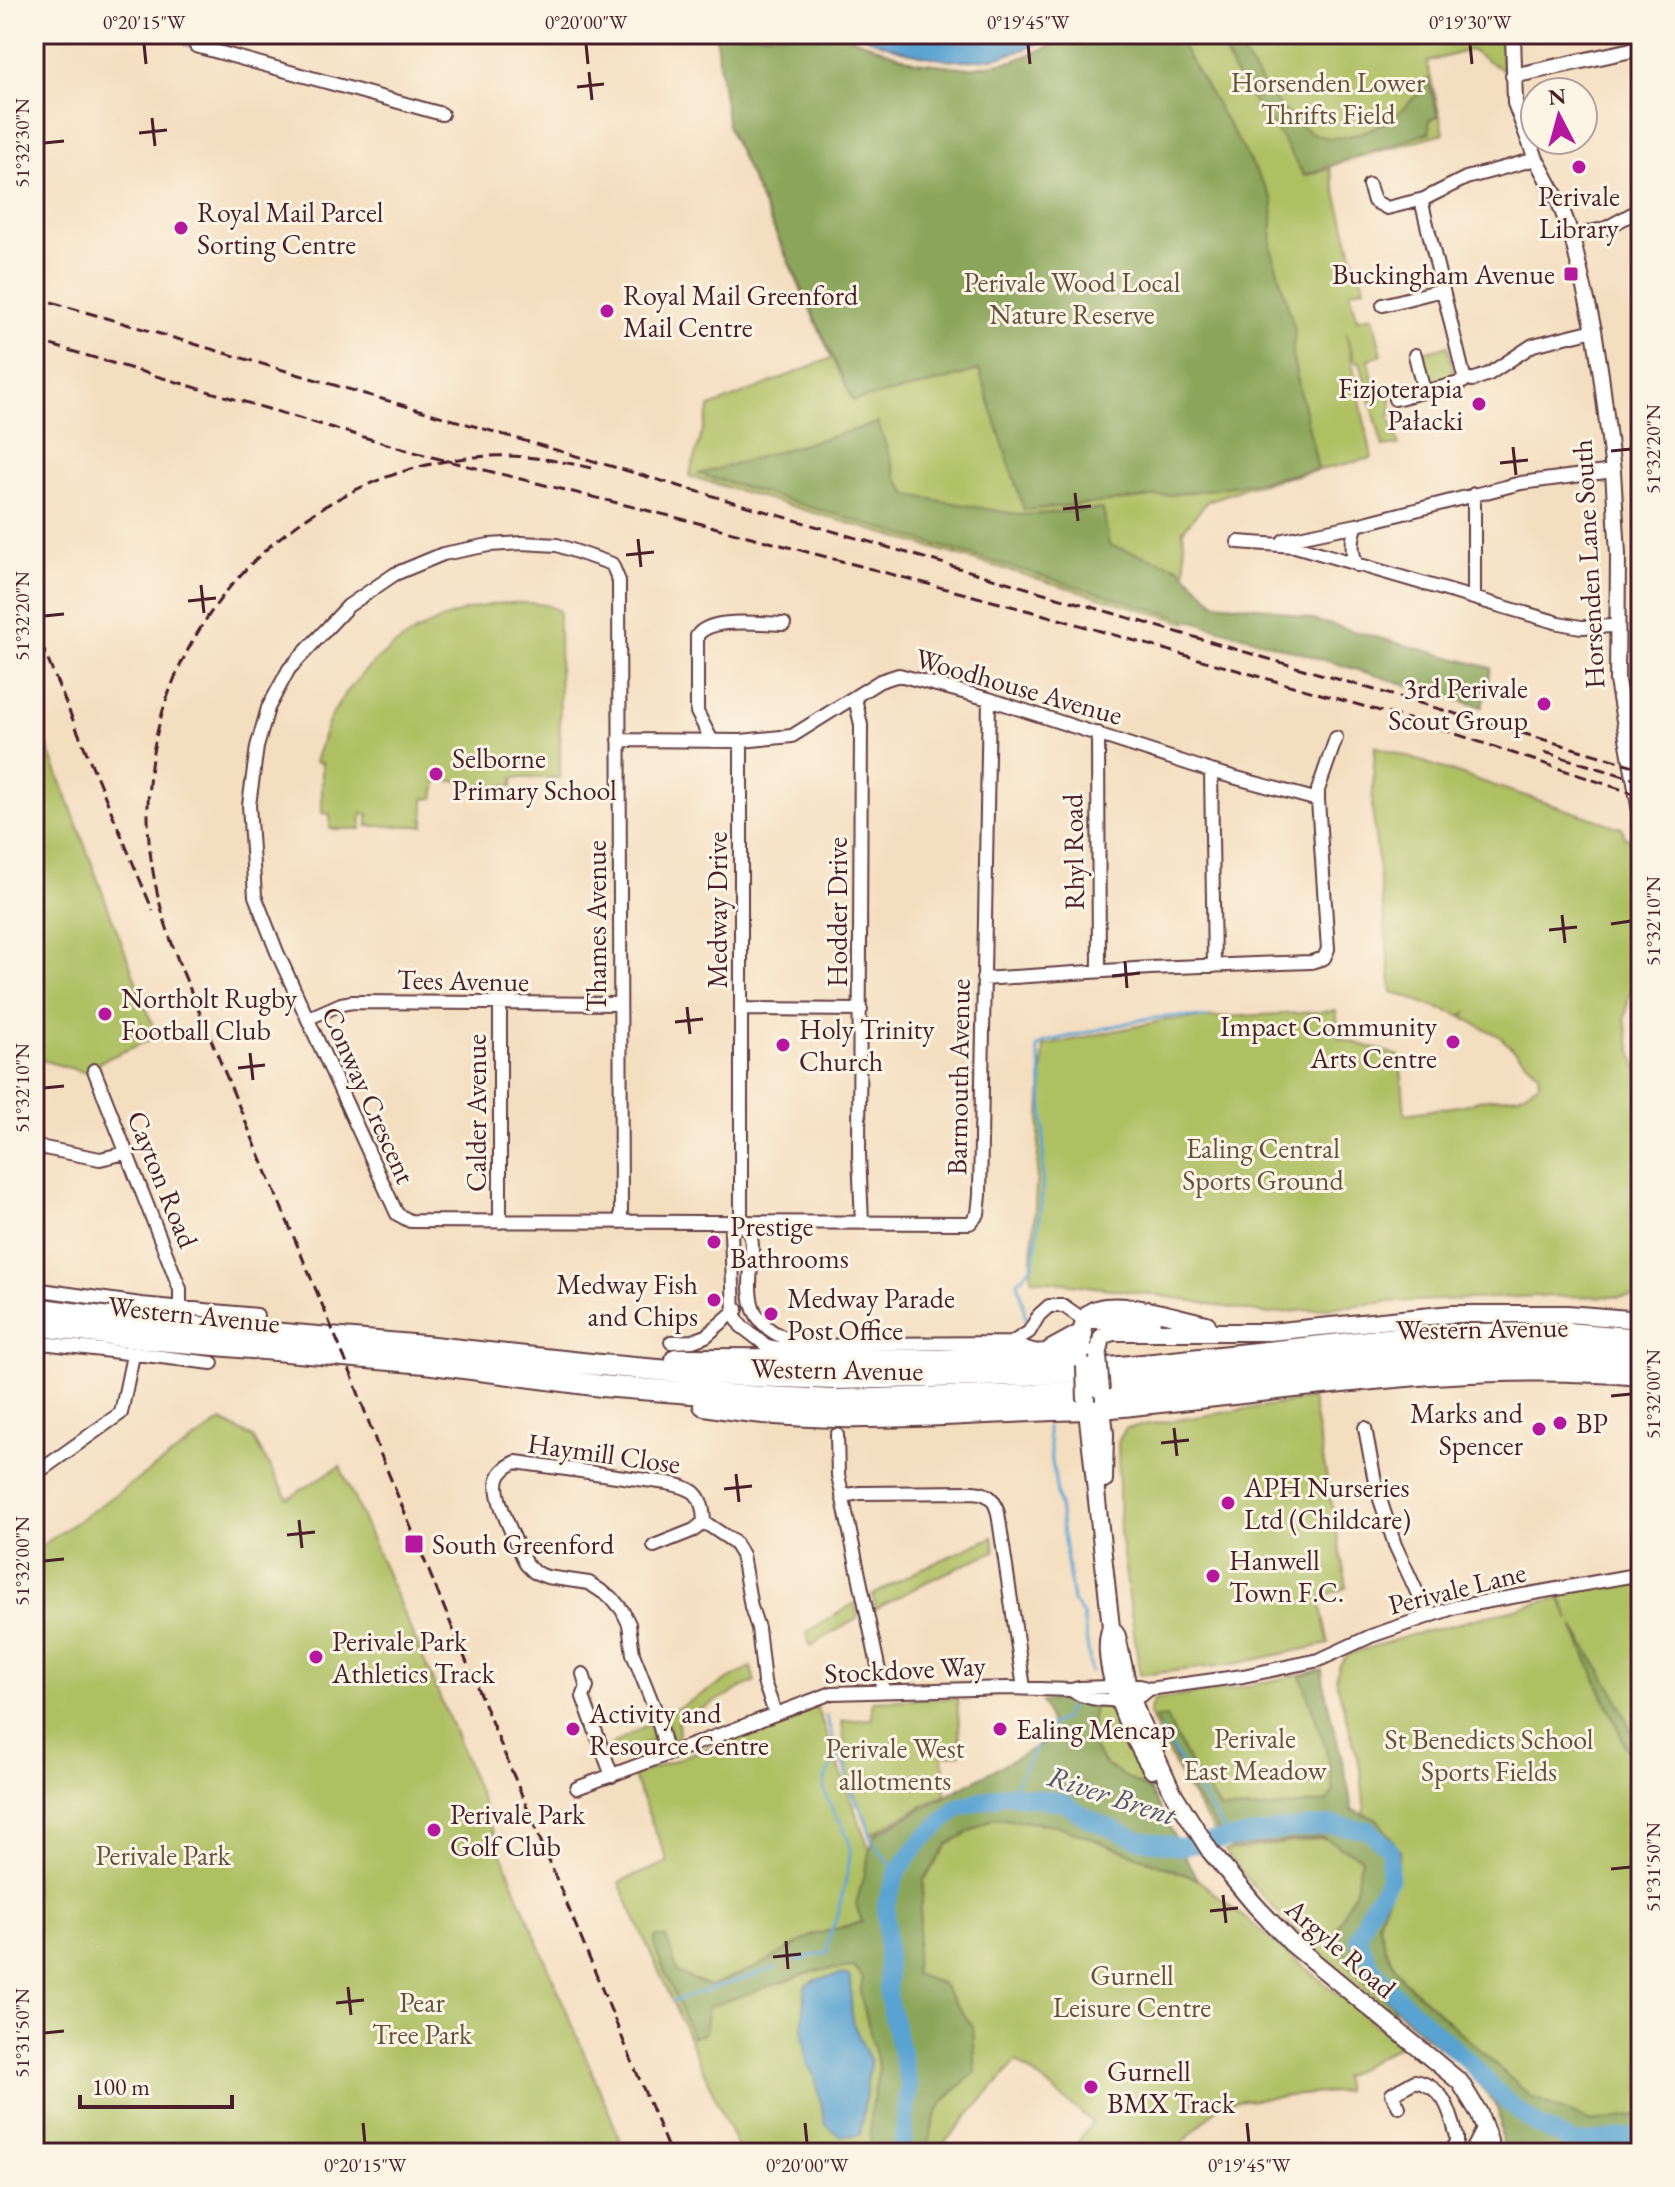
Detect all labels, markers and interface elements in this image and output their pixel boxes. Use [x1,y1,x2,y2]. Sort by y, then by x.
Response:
text: 0°20'15"W [103,9,186,35]
text: 0°20'00"W [545,9,628,35]
text: 0°19'45"W [987,9,1070,35]
text: 0°19'30"W [1429,9,1512,35]
park label: Horsenden Lower Thrifts Field [1231,64,1426,132]
north arrow [1519,76,1599,156]
text: N [1547,81,1568,112]
text: 51°32'30"N [9,98,35,188]
marker: Perivale Library [1570,158,1588,176]
place label: Perivale Library [1538,178,1620,246]
place label: Royal Mail Parcel Sorting Centre [197,194,384,262]
marker: Royal Mail Parcel Sorting Centre [172,219,190,237]
place label: Buckingham Avenue [1332,256,1555,292]
park label: Perivale Wood Local Nature Reserve [964,264,1181,332]
marker: Buckingham Avenue [1562,265,1580,283]
place label: Royal Mail Greenford Mail Centre [623,277,859,345]
marker: Royal Mail Greenford Mail Centre [598,302,616,320]
place label: Fizjoterapia Pałacki [1338,370,1464,438]
marker: Fizjoterapia Pałacki [1470,395,1488,413]
text: 51°32'20"N [1640,404,1666,494]
street label: Horsenden Lane South [1563,438,1613,690]
text: 51°32'20"N [9,571,35,661]
street label: Woodhouse Avenue [911,639,1127,733]
place label: 3rd Perivale Scout Group [1388,670,1528,738]
marker: 3rd Perivale Scout Group [1535,695,1553,713]
place label: Selborne Primary School [452,740,617,808]
marker: Selborne Primary School [427,765,445,783]
street label: Rhyl Road [1054,793,1092,911]
street label: Medway Drive [699,832,735,988]
street label: Hodder Drive [819,837,855,987]
street label: Thames Avenue [578,840,614,1012]
text: 51°32'10"N [1640,876,1666,966]
street label: Tees Avenue [397,961,530,999]
street label: Barmouth Avenue [938,978,978,1176]
place label: Northolt Rugby Football Club [121,980,298,1048]
street label: Conway Crescent [314,1001,424,1189]
marker: Northolt Rugby Football Club [96,1005,114,1023]
place label: Impact Community Arts Centre [1220,1008,1438,1076]
place label: Holy Trinity Church [799,1011,935,1079]
marker: Impact Community Arts Centre [1444,1033,1462,1051]
street label: Calder Avenue [458,1034,494,1192]
marker: Holy Trinity Church [774,1036,792,1054]
text: 51°32'10"N [9,1043,35,1133]
street label: Cayton Road [119,1105,207,1254]
park label: Ealing Central Sports Ground [1182,1130,1345,1198]
place label: Prestige Bathrooms [730,1208,849,1276]
marker: Prestige Bathrooms [705,1233,723,1251]
place label: Medway Fish and Chips [556,1266,698,1334]
place label: Medway Parade Post Office [787,1280,955,1348]
street label: Western Avenue [106,1287,282,1341]
marker: Medway Fish and Chips [705,1291,723,1309]
marker: Medway Parade Post Office [762,1305,780,1323]
street label: Western Avenue [1395,1308,1569,1348]
street label: Western Avenue [750,1349,924,1389]
text: 51°32'00"N [1640,1349,1666,1439]
place label: Marks and Spencer [1410,1395,1524,1463]
place label: BP [1576,1405,1608,1441]
marker: BP [1551,1414,1569,1432]
marker: Marks and Spencer [1530,1420,1548,1438]
street label: Haymill Close [525,1424,683,1482]
place label: APH Nurseries Ltd (Childcare) [1243,1469,1411,1537]
marker: APH Nurseries Ltd (Childcare) [1219,1494,1237,1512]
text: 51°32'00"N [9,1516,35,1606]
place label: South Greenford [432,1526,615,1562]
marker: South Greenford [403,1533,425,1555]
place label: Hanwell Town F.C. [1229,1542,1344,1610]
street label: Perivale Lane [1384,1554,1530,1622]
marker: Hanwell Town F.C. [1204,1567,1222,1585]
place label: Perivale Park Athletics Track [331,1623,496,1691]
street label: Stockdove Way [823,1647,988,1691]
marker: Perivale Park Athletics Track [307,1648,325,1666]
place label: Activity and Resource Centre [588,1695,769,1763]
place label: Ealing Mencap [1016,1711,1175,1747]
marker: Activity and Resource Centre [564,1720,582,1738]
marker: Ealing Mencap [991,1720,1009,1738]
park label: Perivale East Meadow [1183,1720,1327,1788]
park label: St Benedicts School Sports Fields [1385,1721,1594,1789]
park label: Perivale West allotments [825,1730,965,1798]
water label: River Brent [1043,1756,1182,1834]
place label: Perivale Park Golf Club [450,1796,586,1864]
marker: Perivale Park Golf Club [425,1821,443,1839]
text: 51°31'50"N [1640,1822,1666,1912]
park label: Perivale Park [95,1837,231,1873]
street label: Argyle Road [1277,1889,1404,2006]
park label: Gurnell Leisure Centre [1053,1957,1211,2025]
park label: Pear Tree Park [372,1984,473,2052]
text: 51°31'50"N [9,1988,35,2078]
place label: Gurnell BMX Track [1107,2053,1236,2121]
scale bar [80,2059,232,2109]
text: 100 m [92,2071,150,2102]
marker: Gurnell BMX Track [1082,2078,1100,2096]
text: 0°20'15"W [324,2152,407,2178]
text: 0°20'00"W [766,2152,849,2178]
text: 0°19'45"W [1208,2152,1291,2178]

